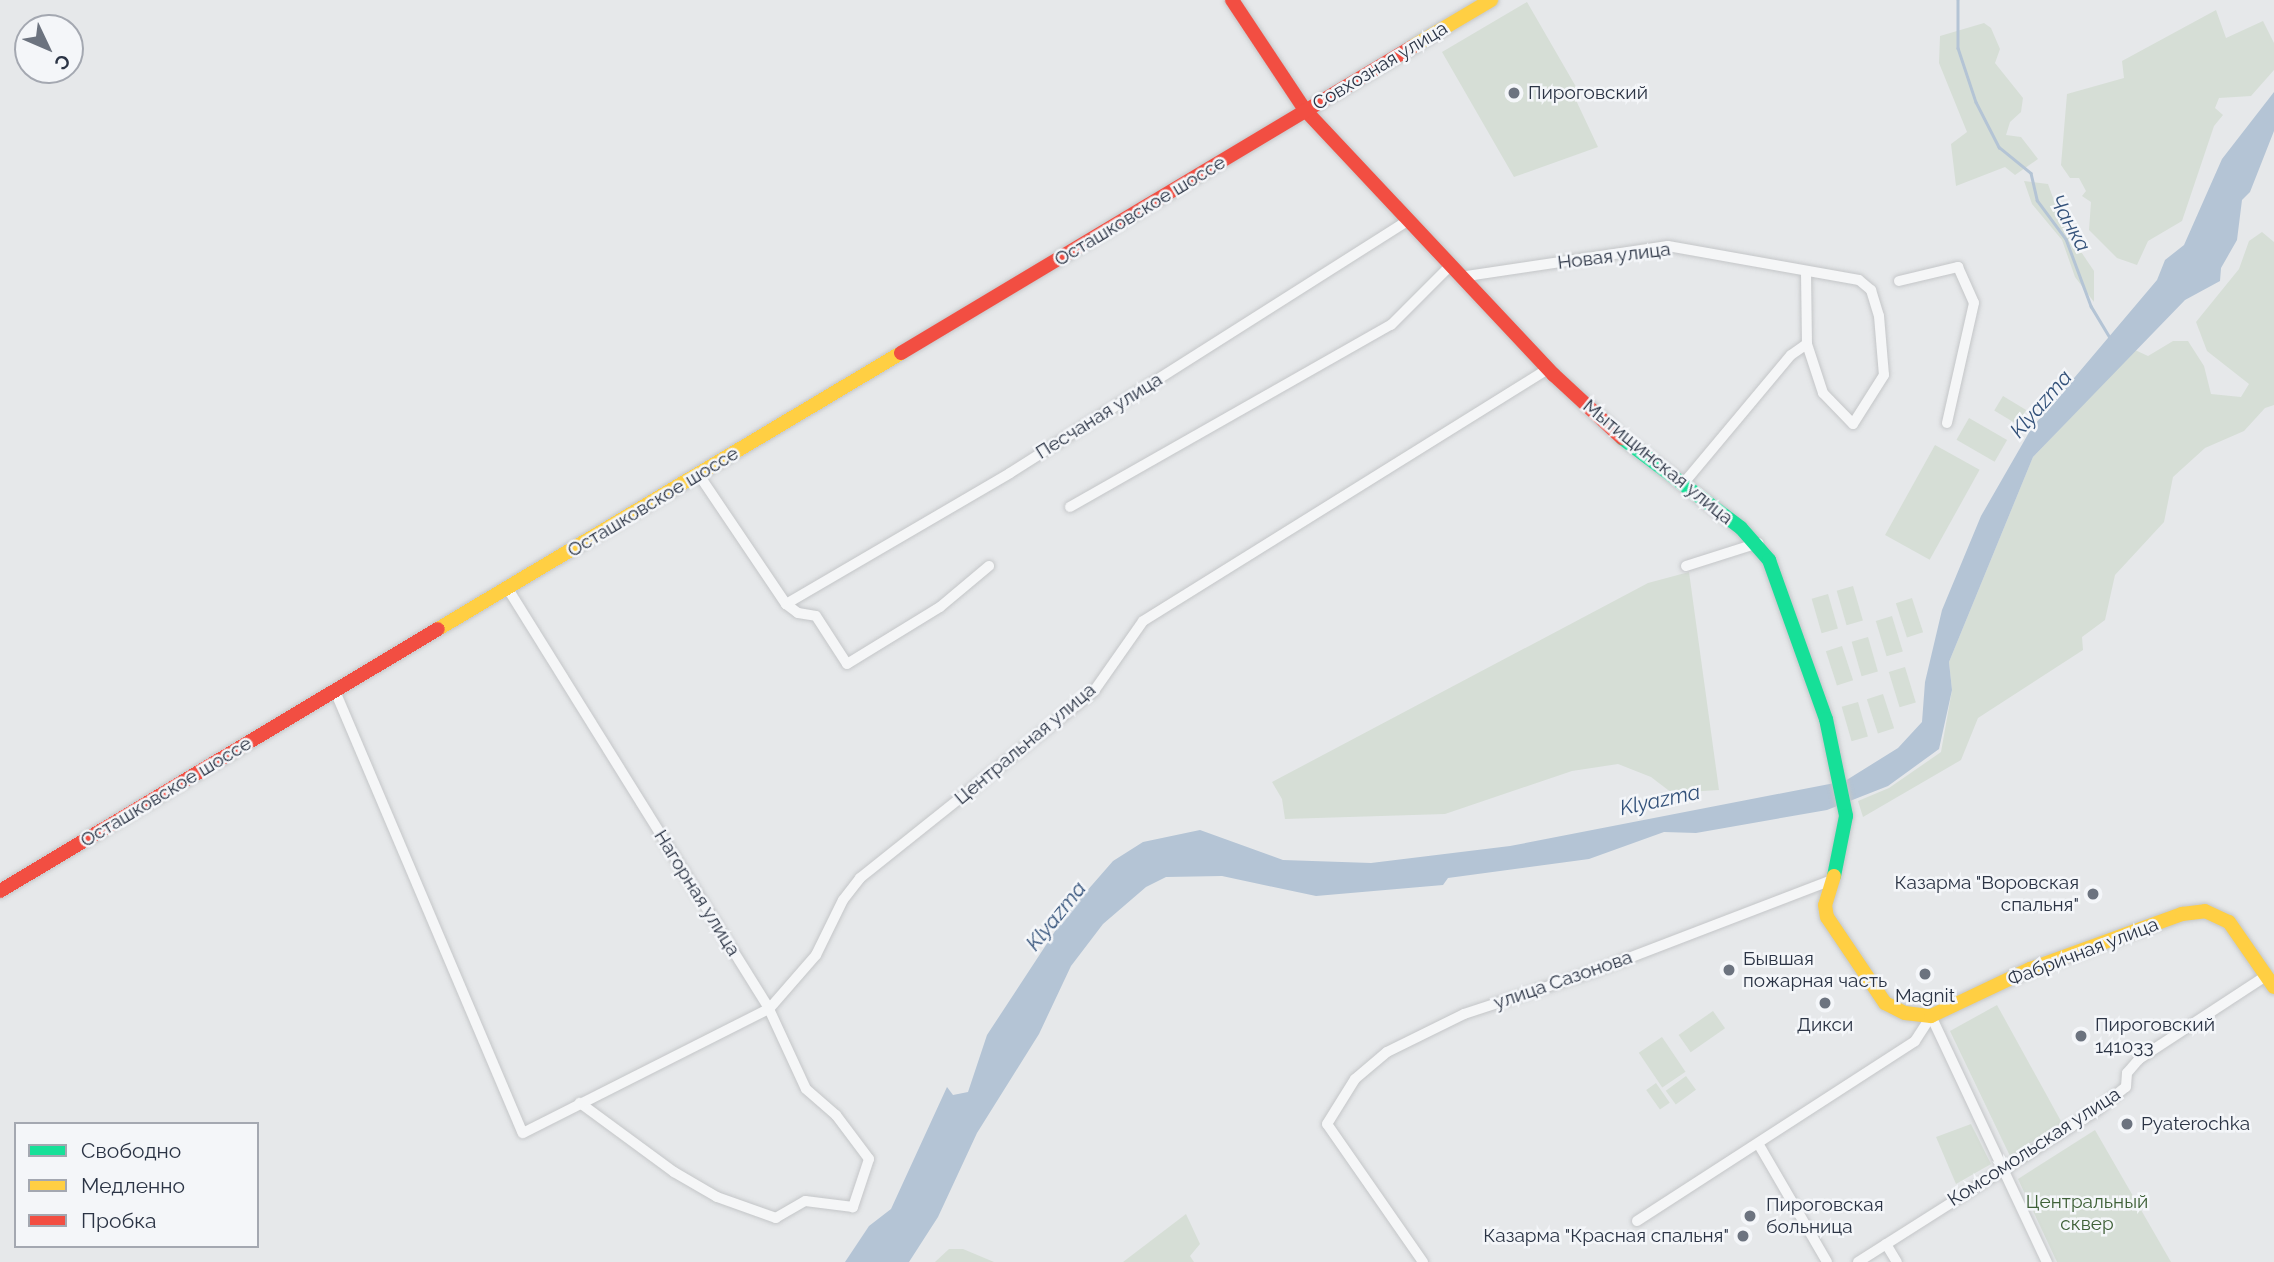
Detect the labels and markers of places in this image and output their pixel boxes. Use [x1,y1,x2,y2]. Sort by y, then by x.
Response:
place label: Пироговский [1528,82,1648,104]
marker: Пироговский [1506,85,1522,101]
place label: Казарма "Воровская спальня" [1894,872,2079,916]
marker: Казарма "Воровская спальня" [2085,886,2101,902]
place label: Бывшая пожарная часть [1743,948,1887,992]
marker: Бывшая пожарная часть [1721,962,1737,978]
marker: Magnit [1917,966,1933,982]
place label: Magnit [1895,985,1955,1007]
marker: Дикси [1817,995,1833,1011]
place label: Дикси [1797,1014,1853,1036]
place label: Пироговский 141033 [2095,1014,2215,1058]
marker: Пироговский 141033 [2073,1028,2089,1044]
place label: Pyaterochka [2141,1113,2250,1135]
marker: Pyaterochka [2119,1116,2135,1132]
place label: Пироговская больница [1766,1194,1884,1238]
marker: Пироговская больница [1740,1206,1760,1226]
place label: Казарма "Красная спальня" [1483,1225,1729,1247]
marker: Казарма "Красная спальня" [1735,1228,1751,1244]

